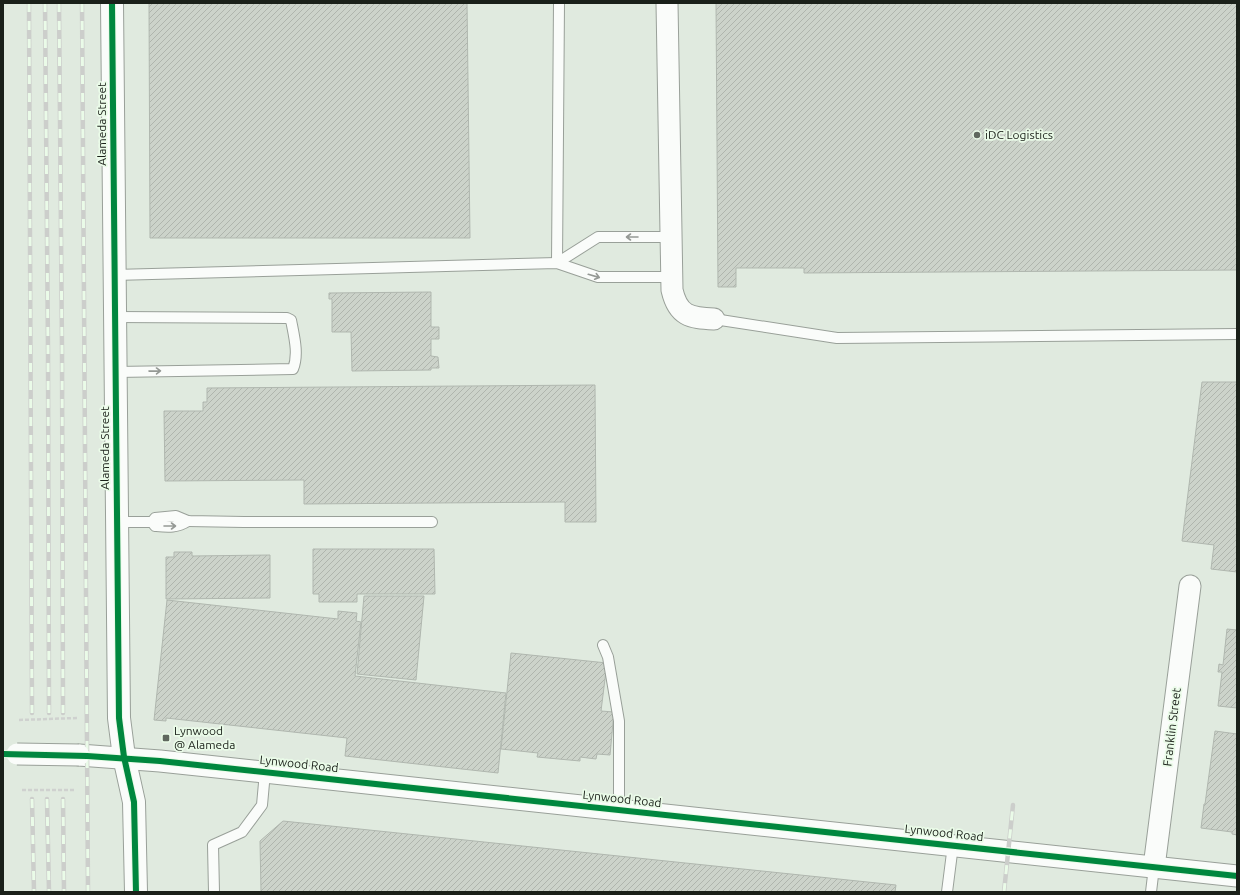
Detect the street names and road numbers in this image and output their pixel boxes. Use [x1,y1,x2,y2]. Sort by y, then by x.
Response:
street label: Alameda Street [95,82,108,166]
street label: Alameda Street [98,406,111,490]
street label: Franklin Street [1160,687,1183,767]
street label: Lynwood Road [259,753,339,774]
street label: Lynwood Road [582,788,662,809]
street label: Lynwood Road [904,822,984,843]

